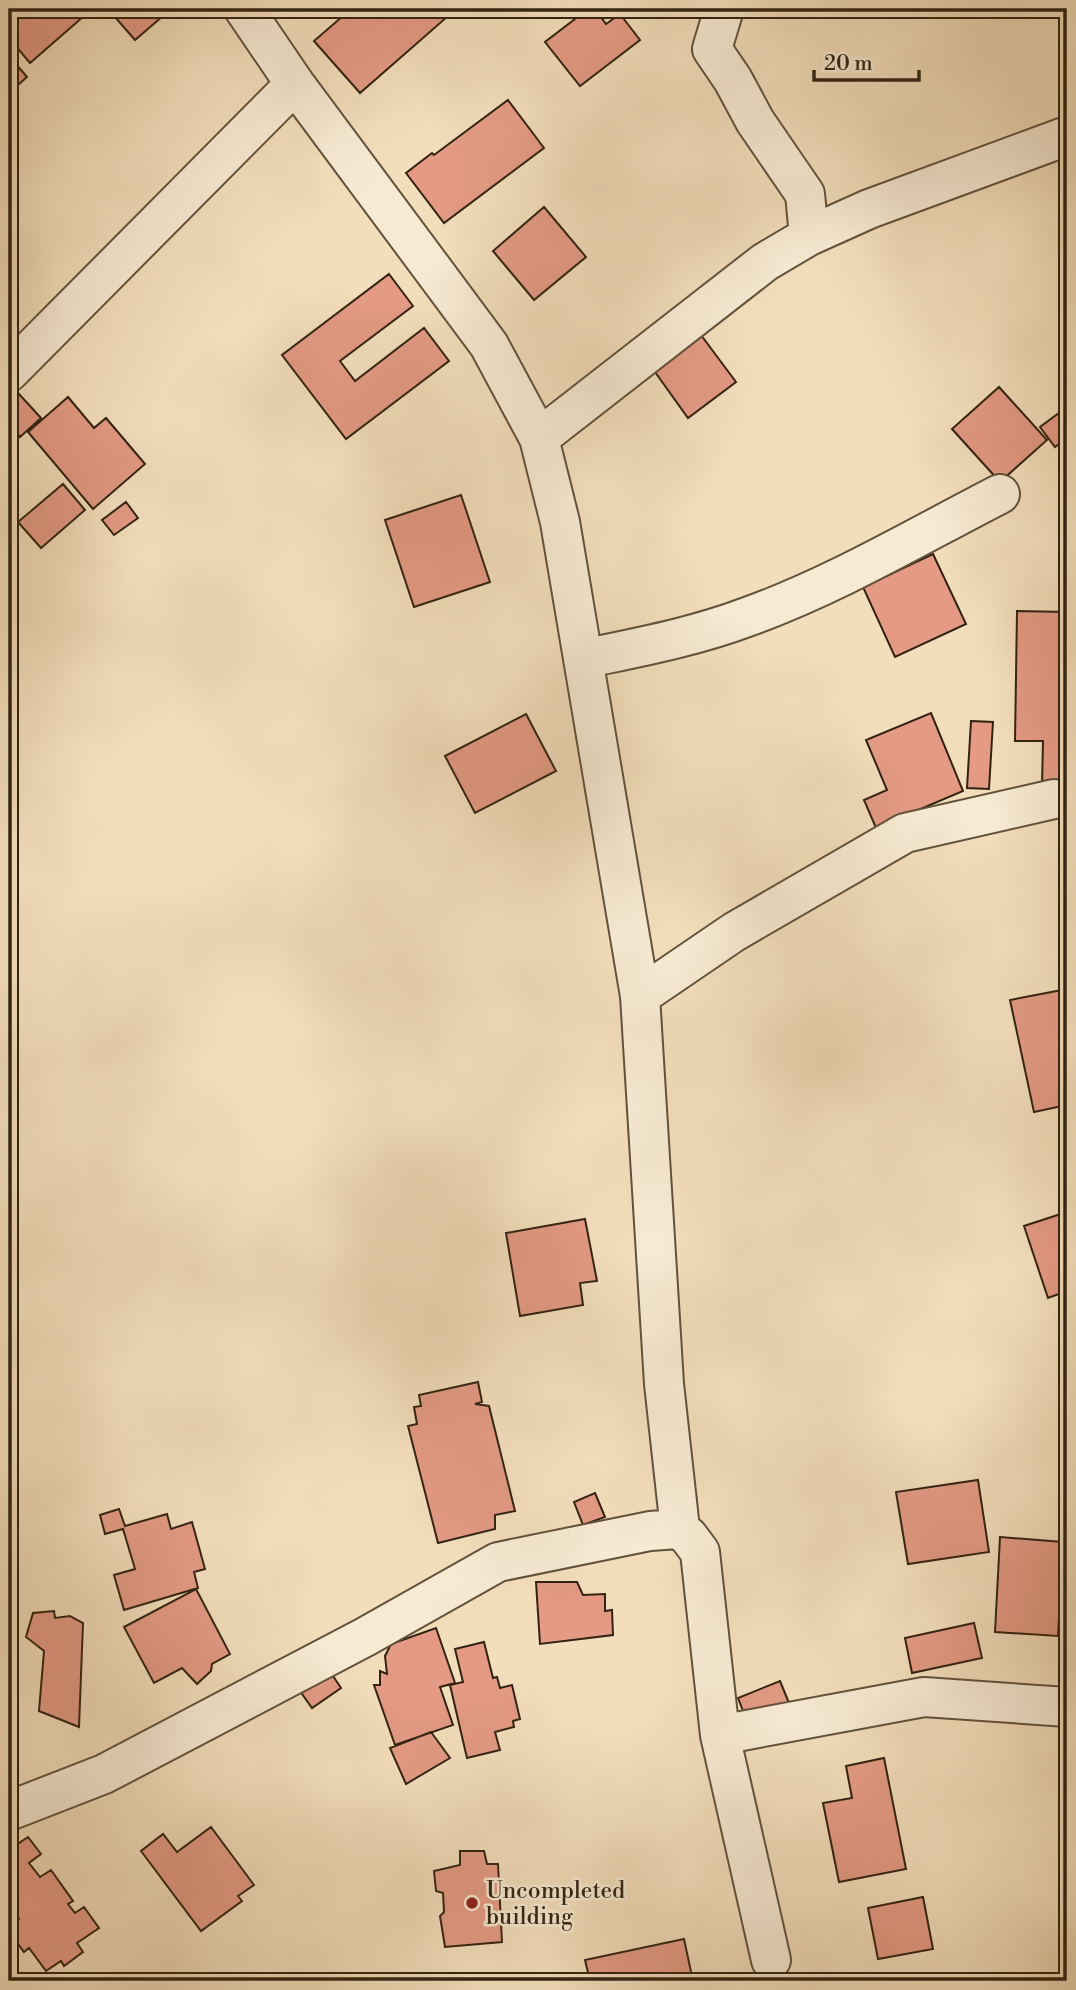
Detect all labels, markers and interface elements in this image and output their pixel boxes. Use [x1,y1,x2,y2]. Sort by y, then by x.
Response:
scale bar [814,38,918,82]
text: 20 m [824,51,873,77]
place label: Uncompleted building [486,1877,625,1931]
marker: Uncompleted building [464,1895,480,1911]

